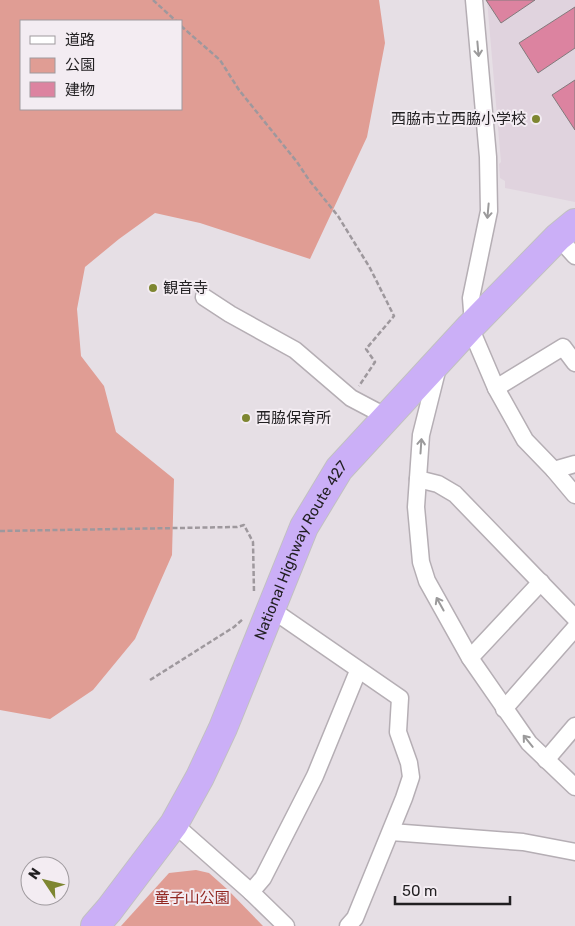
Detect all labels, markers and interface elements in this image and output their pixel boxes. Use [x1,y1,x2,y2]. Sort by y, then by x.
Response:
legend [20,20,182,110]
text: 道路 [65,31,95,49]
one-way arrow [474,40,483,56]
text: 公園 [65,56,95,74]
text: 建物 [65,81,95,99]
place label: 西脇市立西脇小学校 [391,110,526,128]
marker: 西脇市立西脇小学校 [530,113,542,125]
one-way arrow [484,202,493,218]
place label: 観音寺 [163,279,208,297]
marker: 観音寺 [147,282,159,294]
place label: 西脇保育所 [256,409,331,427]
marker: 西脇保育所 [240,412,252,424]
one-way arrow [416,439,425,455]
street label: National Highway Route 427 [250,457,351,643]
one-way arrow [434,598,444,612]
one-way arrow [522,734,533,747]
north arrow [20,856,70,906]
text: N [25,865,45,883]
scale bar [395,874,510,906]
text: 50 m [402,882,437,900]
park label: 童子山公園 [154,889,230,907]

